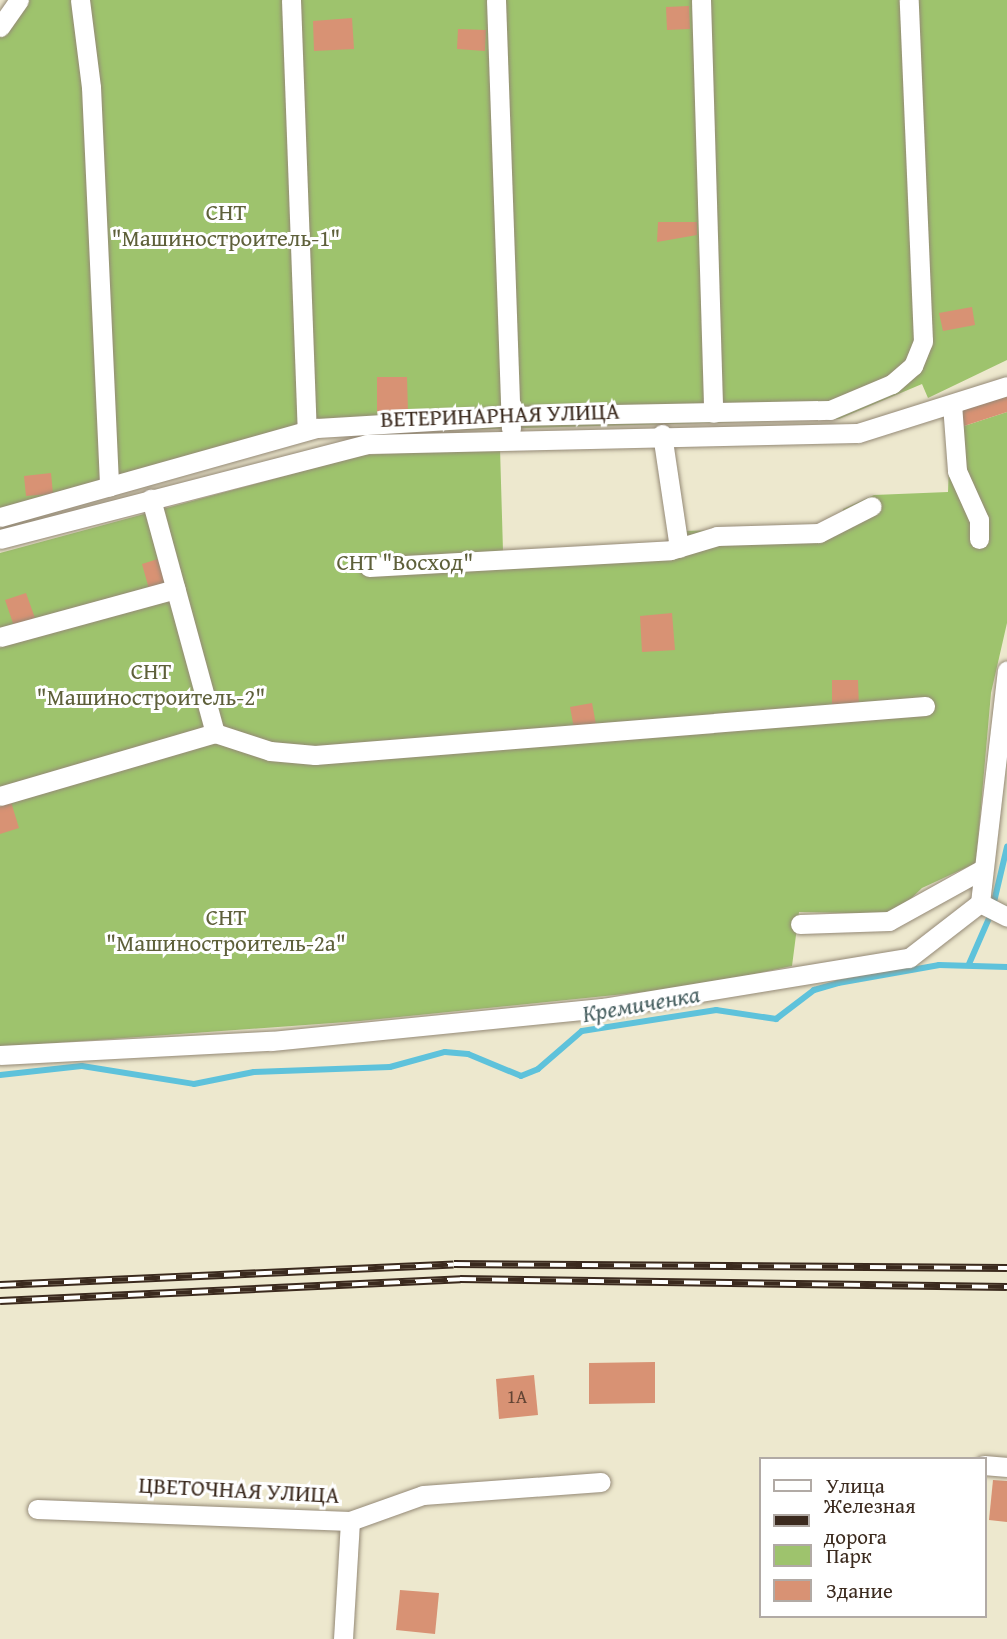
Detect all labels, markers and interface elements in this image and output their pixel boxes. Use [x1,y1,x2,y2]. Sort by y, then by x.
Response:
park label: СНТ "Машиностроитель-1" [112,198,340,252]
street label: ВЕТЕРИНАРНАЯ УЛИЦА [380,397,620,433]
park label: СНТ "Восход" [337,548,473,576]
park label: СНТ "Машиностроитель-2" [37,657,265,711]
park label: СНТ "Машиностроитель-2а" [106,903,346,957]
water label: Кремиченка [580,979,702,1029]
house number: 1А [507,1386,527,1408]
legend [758,1457,986,1618]
text: Улица [826,1470,885,1501]
street label: ЦВЕТОЧНАЯ УЛИЦА [138,1471,340,1509]
text: Железная дорога [824,1490,916,1552]
text: Парк [826,1540,872,1571]
text: Здание [826,1575,893,1606]

